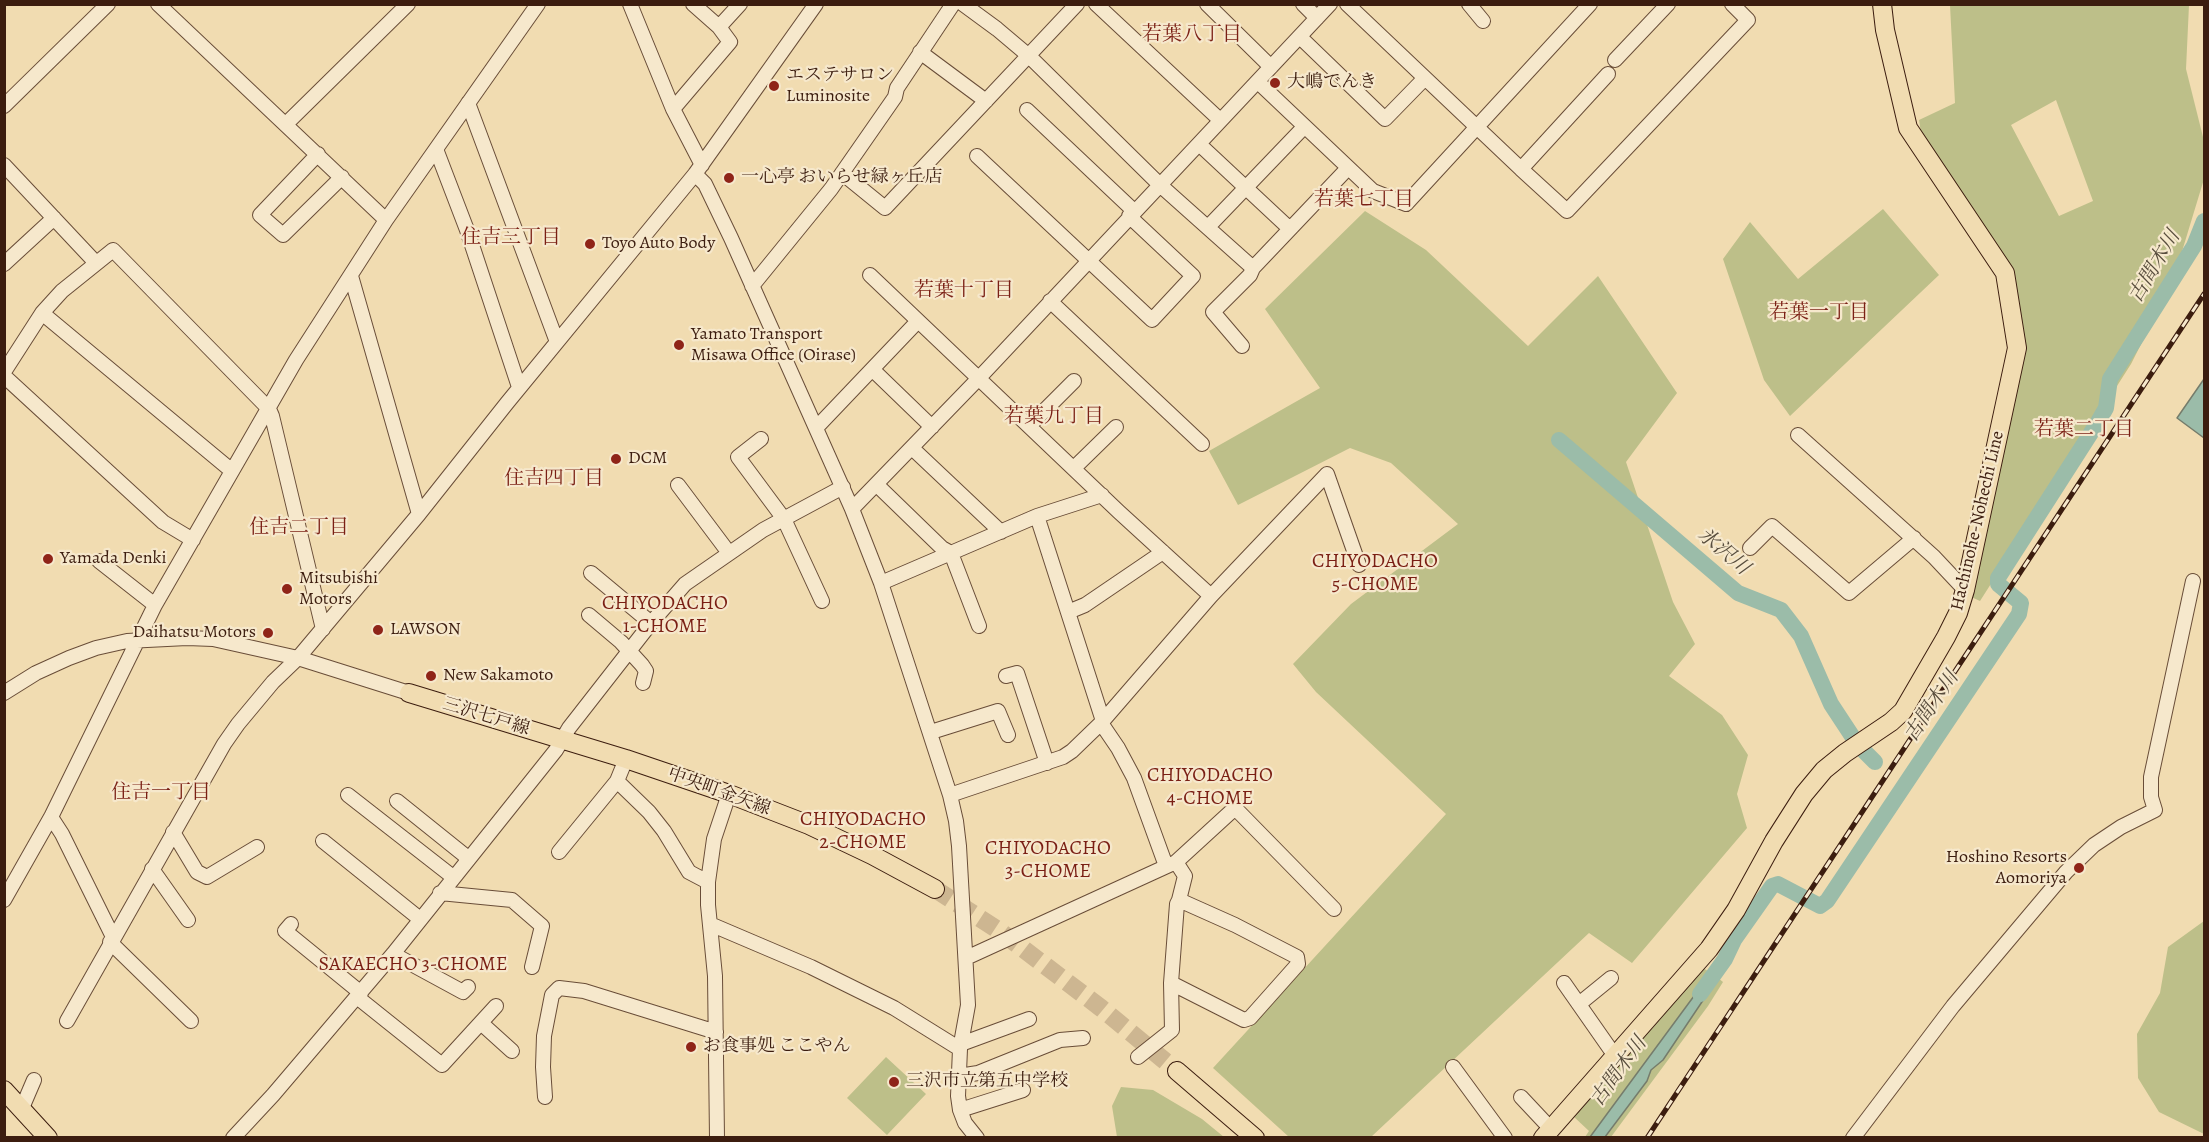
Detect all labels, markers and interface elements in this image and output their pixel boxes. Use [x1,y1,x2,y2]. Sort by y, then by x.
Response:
district label: 若葉八丁目 [1142,23,1242,47]
place label: エステサロン Luminosite [786,65,894,107]
place label: 大嶋でんき [1287,72,1377,94]
marker: 大嶋でんき [1268,76,1282,90]
marker: エステサロン Luminosite [767,79,781,93]
place label: 一心亭 おいらせ緑ヶ丘店 [741,167,943,189]
marker: 一心亭 おいらせ緑ヶ丘店 [722,171,736,185]
district label: 若葉七丁目 [1314,188,1414,212]
district label: 住吉三丁目 [461,226,561,250]
water label: 古間木川 [2124,227,2186,307]
place label: Toyo Auto Body [602,233,715,255]
marker: Toyo Auto Body [583,237,597,251]
district label: 若葉十丁目 [914,279,1014,303]
district label: 若葉一丁目 [1769,301,1869,325]
place label: Yamato Transport Misawa Office (Oirase) [691,324,856,366]
marker: Yamato Transport Misawa Office (Oirase) [672,338,686,352]
district label: 若葉九丁目 [1004,405,1104,429]
district label: 若葉二丁目 [2034,418,2134,442]
street label: Hachinohe-Nohechi Line [1947,429,2009,613]
place label: DCM [628,448,667,470]
marker: DCM [609,452,623,466]
district label: 住吉四丁目 [504,467,604,491]
district label: 住吉二丁目 [249,516,349,540]
water label: 氷沢川 [1692,524,1754,580]
place label: Yamada Denki [60,548,167,570]
district label: CHIYODACHO 5-CHOME [1305,550,1445,597]
marker: Yamada Denki [41,552,55,566]
place label: Mitsubishi Motors [299,568,378,610]
marker: Mitsubishi Motors [280,582,294,596]
district label: CHIYODACHO 1-CHOME [595,592,735,639]
place label: LAWSON [390,619,461,641]
place label: Daihatsu Motors [133,622,256,644]
marker: LAWSON [371,623,385,637]
marker: Daihatsu Motors [261,626,275,640]
place label: New Sakamoto [443,665,553,687]
water label: 古間木川 [1900,667,1964,747]
marker: New Sakamoto [424,669,438,683]
street label: 三沢七戸線 [440,694,532,740]
street label: 中央町金矢線 [665,763,773,821]
district label: CHIYODACHO 4-CHOME [1140,764,1280,811]
district label: 住吉一丁目 [111,781,211,805]
district label: CHIYODACHO 2-CHOME [793,808,933,855]
district label: CHIYODACHO 3-CHOME [978,837,1118,884]
place label: Hoshino Resorts Aomoriya [1946,847,2067,890]
marker: Hoshino Resorts Aomoriya [2072,861,2086,875]
district label: SAKAECHO 3-CHOME [306,953,520,977]
water label: 古間木川 [1586,1033,1652,1111]
place label: お食事処 ここやん [703,1036,851,1058]
marker: お食事処 ここやん [684,1040,698,1054]
place label: 三沢市立第五中学校 [906,1071,1068,1093]
marker: 三沢市立第五中学校 [887,1075,901,1089]

